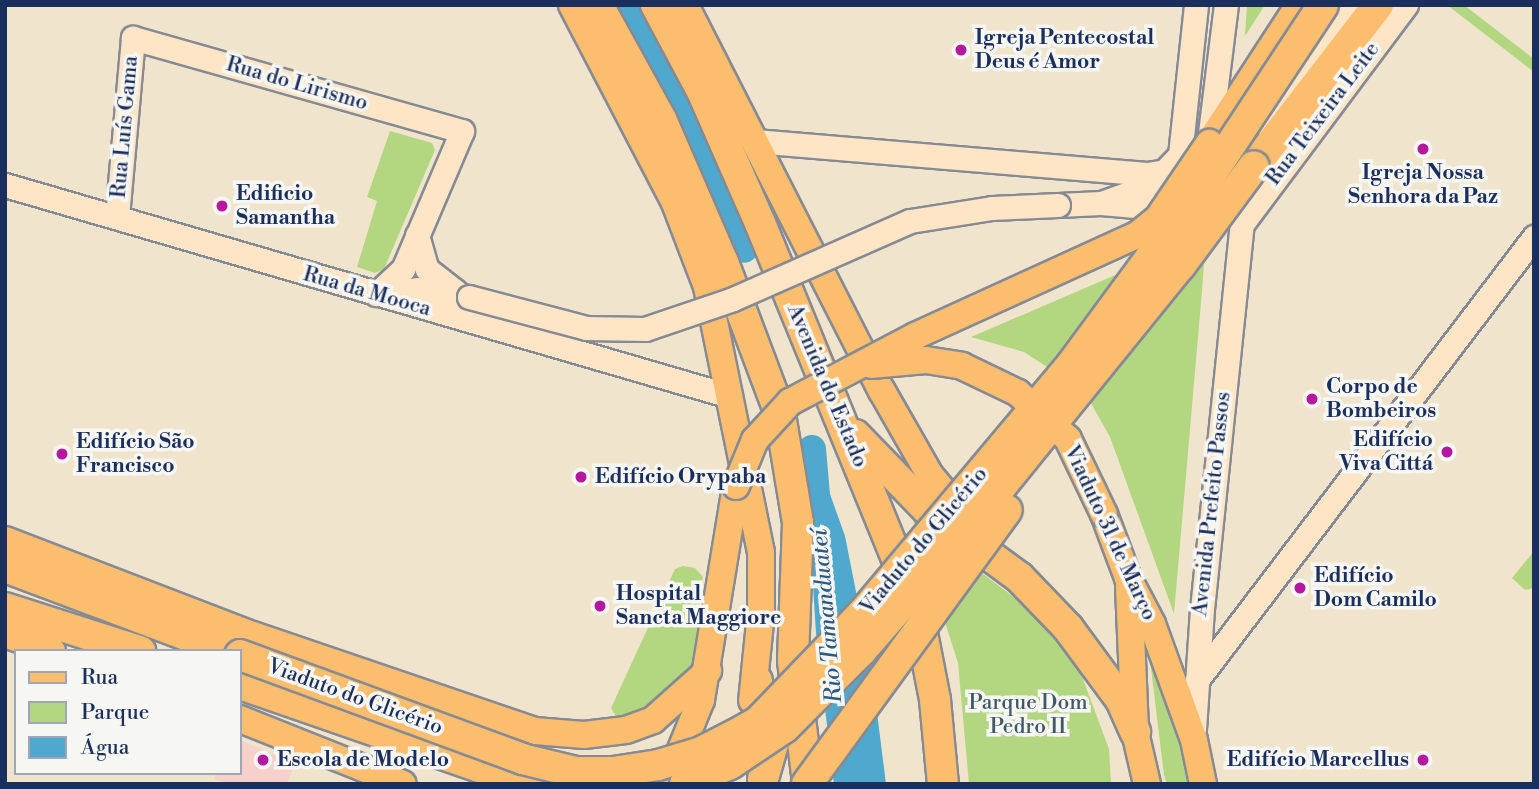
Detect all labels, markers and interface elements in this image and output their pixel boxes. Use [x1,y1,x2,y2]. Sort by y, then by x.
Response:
place label: Igreja Pentecostal Deus é Amor [975,25,1154,75]
street label: Rua Teixeira Leite [1261,38,1385,190]
marker: Igreja Pentecostal Deus é Amor [953,42,969,58]
street label: Rua do Lirismo [223,52,371,116]
street label: Rua Luís Gama [106,55,144,199]
marker: Igreja Nossa Senhora da Paz [1415,141,1431,157]
place label: Igreja Nossa Senhora da Paz [1348,160,1498,210]
place label: Edificio Samantha [236,181,335,231]
marker: Edificio Samantha [214,198,230,214]
street label: Rua da Mooca [300,262,434,322]
street label: Avenida do Estado [781,301,873,471]
place label: Corpo de Bombeiros [1326,374,1436,424]
street label: Avenida Prefeito Passos [1188,391,1236,617]
marker: Corpo de Bombeiros [1304,391,1320,407]
place label: Edifício Viva Cittá [1339,427,1433,477]
place label: Edifício São Francisco [76,429,195,479]
street label: Viaduto 31 de Março [1058,441,1162,625]
marker: Edifício Viva Cittá [1439,444,1455,460]
marker: Edifício São Francisco [54,446,70,462]
street label: Viaduto do Glicério [855,462,993,620]
place label: Edifício Orypaba [595,464,766,490]
marker: Edifício Orypaba [573,469,589,485]
water label: Rio Tamanduateí [806,528,848,704]
place label: Edifício Dom Camilo [1314,563,1437,613]
marker: Edifício Dom Camilo [1292,580,1308,596]
place label: Hospital Sancta Maggiore [616,581,781,631]
marker: Hospital Sancta Maggiore [590,596,610,616]
legend [14,649,242,775]
street label: Viaduto do Glicério [264,654,446,740]
text: Rua [81,665,118,691]
park label: Parque Dom Pedro II [968,690,1088,740]
text: Parque [81,700,149,726]
text: Água [81,735,129,761]
place label: Escola de Modelo [277,747,449,773]
place label: Edifício Marcellus [1227,747,1409,773]
marker: Escola de Modelo [255,752,271,768]
marker: Edifício Marcellus [1415,752,1431,768]

